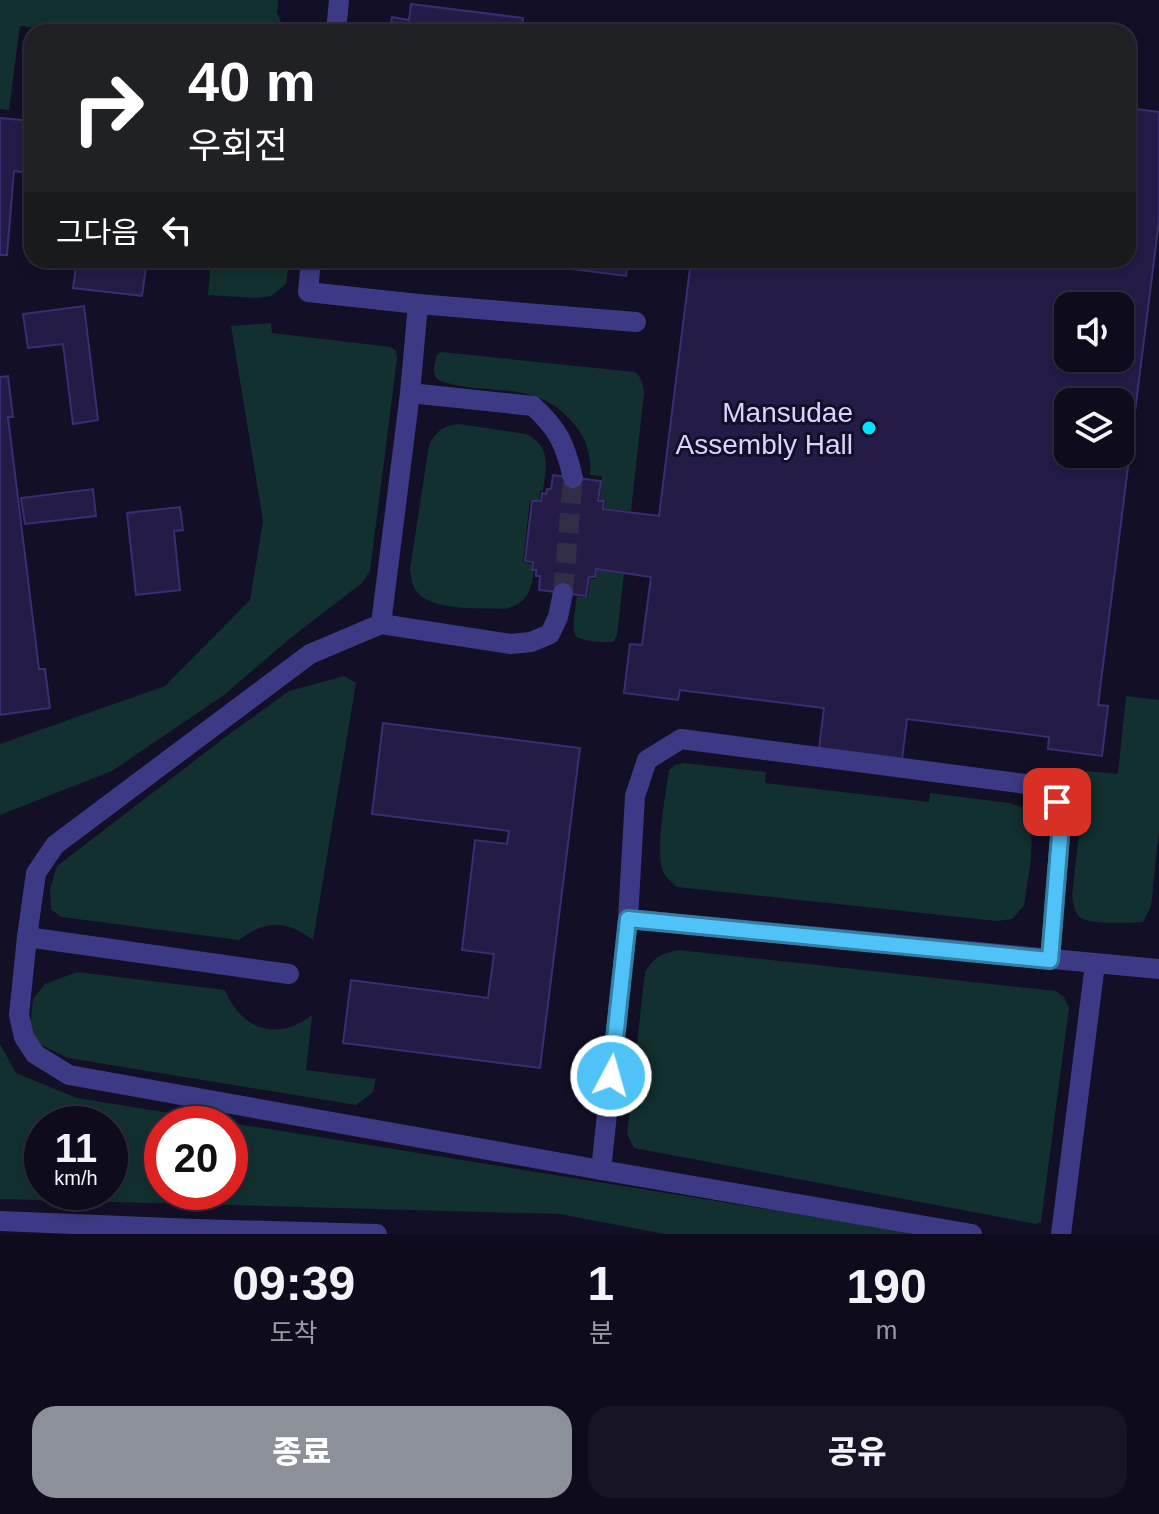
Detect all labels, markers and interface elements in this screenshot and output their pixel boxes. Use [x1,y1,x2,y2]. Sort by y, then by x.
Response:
text: 40 m [188,50,316,113]
icon: right [56,56,160,160]
text: 우회전 [188,125,287,166]
icon: left [155,208,199,252]
text: 그다음 [56,216,139,249]
map controls [1054,292,1134,468]
button: sound [1054,292,1134,372]
button: layers [1054,388,1134,468]
place label: Mansudae Assembly Hall [676,397,853,460]
marker: Mansudae Assembly Hall [860,419,878,437]
pin [1023,768,1091,836]
icon: arrive [1035,780,1079,824]
position arrow [569,1034,653,1118]
speed limit sign: 20 [144,1106,248,1210]
text: 11 [55,1126,97,1170]
text: km/h [54,1167,98,1189]
text: 09:39 [232,1257,355,1310]
text: 1 [587,1257,614,1310]
text: 190 [847,1260,927,1313]
text: m [876,1315,897,1345]
text: 도착 [270,1318,318,1348]
text: 분 [589,1318,613,1348]
button: 종료 [32,1406,572,1498]
button: 공유 [588,1406,1127,1498]

